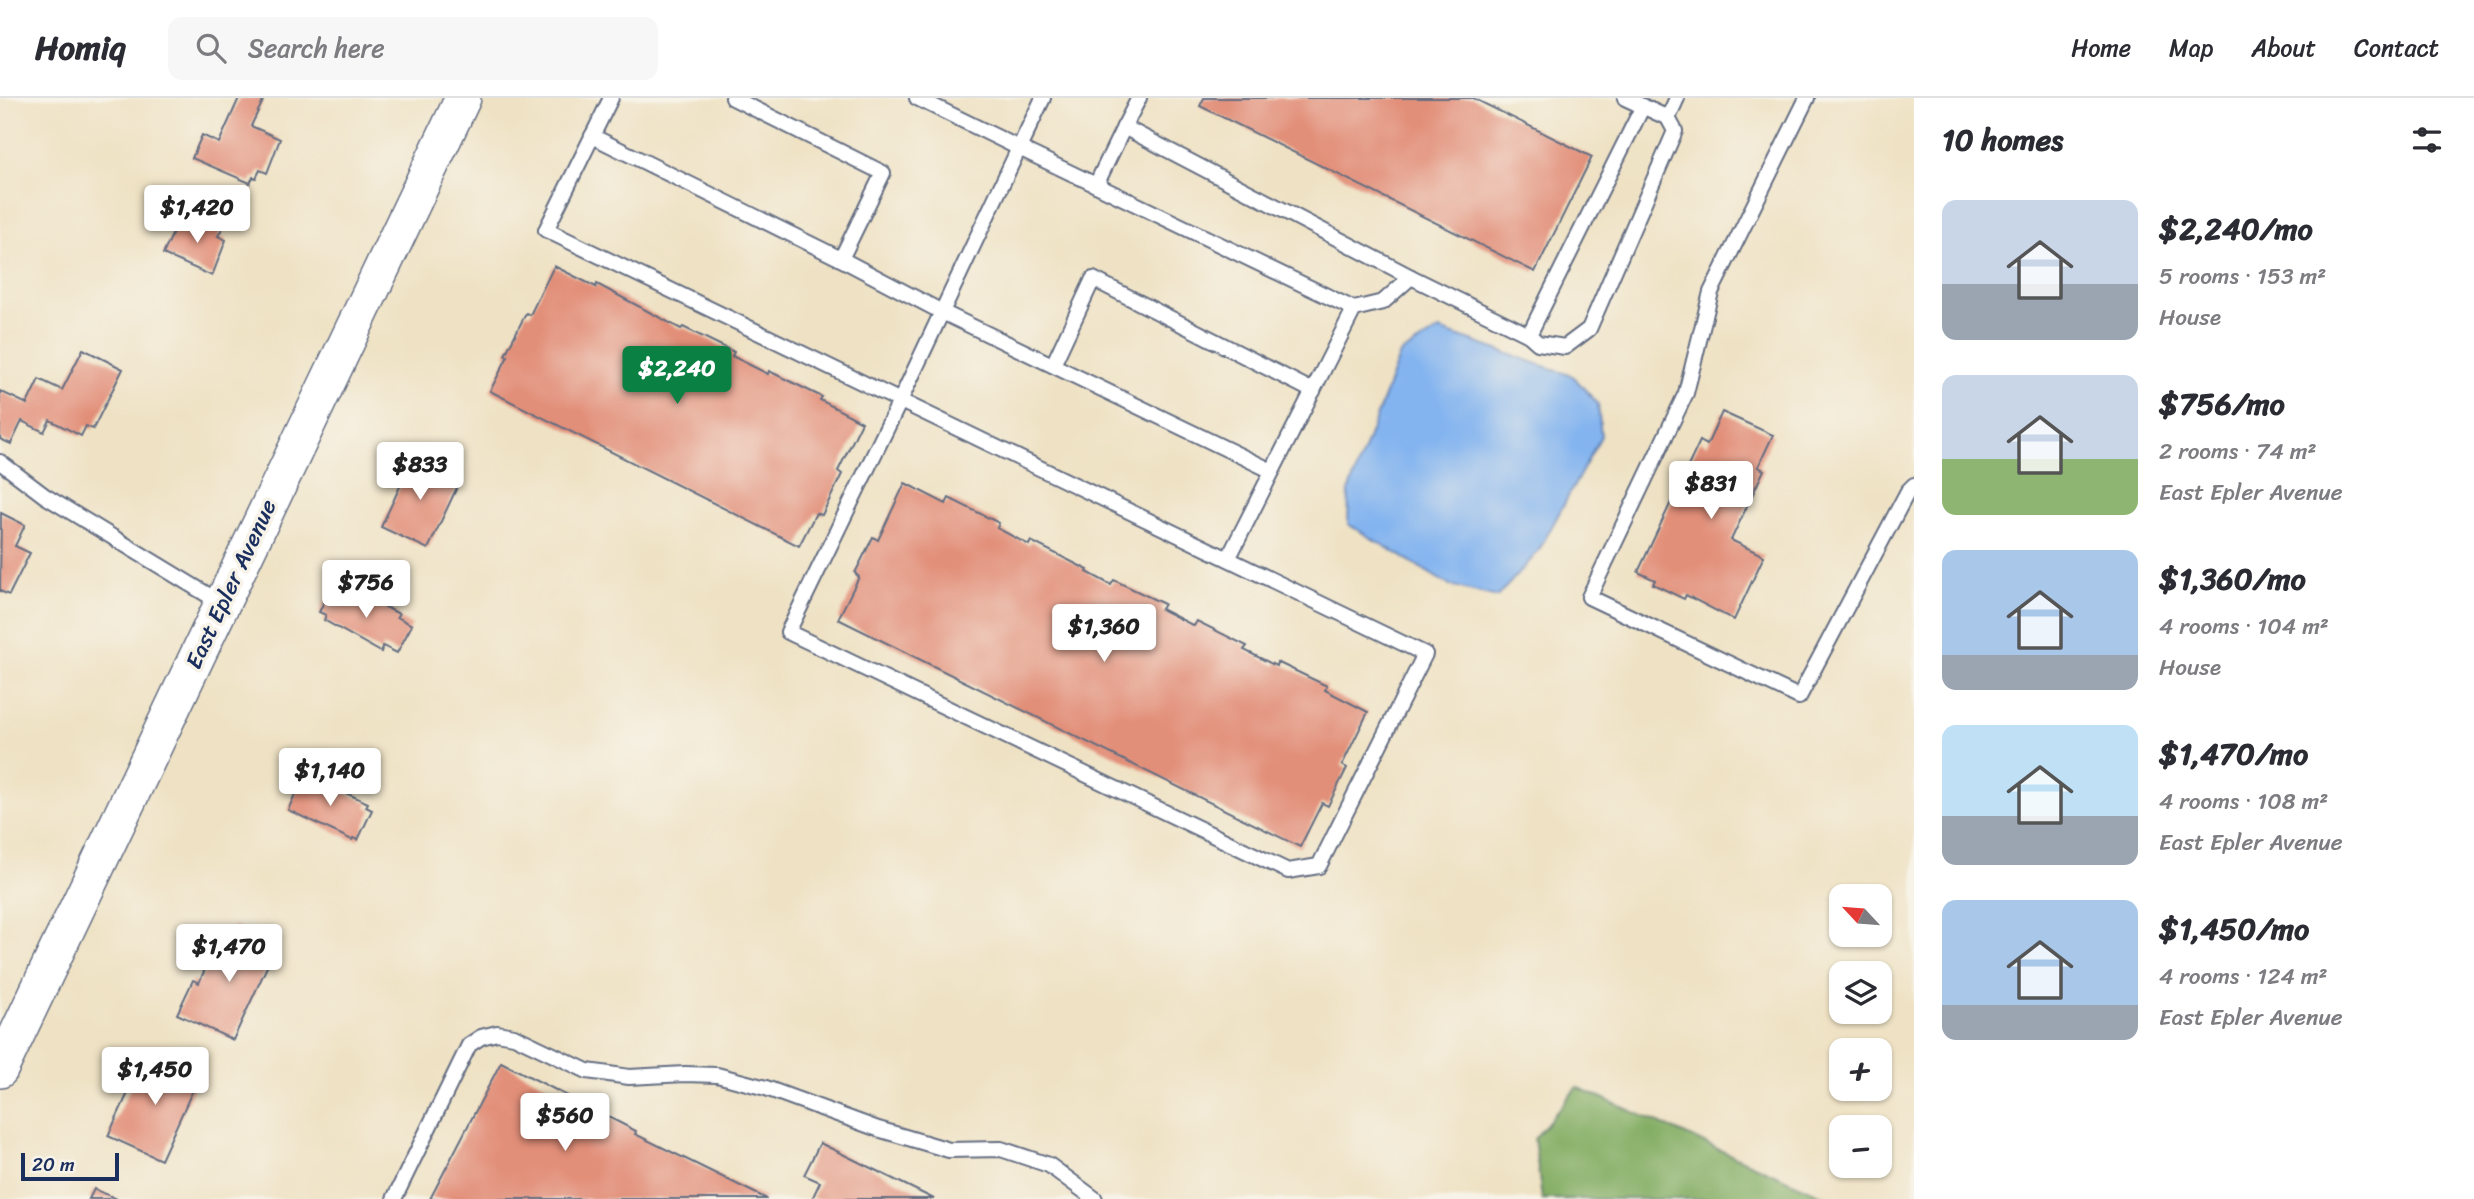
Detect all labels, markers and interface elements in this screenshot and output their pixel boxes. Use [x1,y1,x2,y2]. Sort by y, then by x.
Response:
search box [168,17,658,80]
text: Homiq [35,19,126,77]
text: Search here [248,25,385,71]
text: Home [2071,27,2131,69]
text: Map [2169,27,2213,69]
text: About [2251,27,2316,69]
text: Contact [2354,27,2439,69]
icon: search [192,29,230,67]
text: 10 homes [1942,113,2063,167]
icon: filters [2408,121,2446,159]
pin: $1,420 [140,186,254,245]
text: $1,420 [160,187,234,228]
text: $2,240/mo [2159,202,2313,256]
icon: home [1998,228,2082,312]
text: 5 rooms · 153 m² [2159,256,2326,297]
text: House [2159,297,2221,338]
pin: $2,240 [620,346,734,406]
text: $2,240 [638,348,716,389]
text: $756/mo [2159,377,2285,431]
icon: home [1998,403,2082,487]
text: 2 rooms · 74 m² [2159,431,2316,472]
pin: $833 [379,442,461,502]
text: $833 [393,444,447,485]
pin: $831 [1670,462,1752,521]
text: $831 [1685,463,1737,504]
text: East Epler Avenue [2159,472,2343,513]
street label: East Epler Avenue [174,492,288,676]
text: $1,360/mo [2159,552,2306,606]
pin: $756 [325,560,407,620]
text: $756 [338,562,394,603]
icon: home [1998,578,2082,662]
pin: $1,360 [1047,604,1161,664]
text: $1,360 [1068,606,1140,647]
text: 4 rooms · 104 m² [2159,606,2329,647]
text: House [2159,647,2221,688]
text: $1,470/mo [2159,727,2308,781]
pin: $1,140 [273,748,387,808]
text: $1,140 [295,750,365,791]
icon: home [1998,753,2082,837]
text: 4 rooms · 108 m² [2159,781,2328,822]
text: East Epler Avenue [2159,822,2343,863]
north arrow [1829,884,1892,947]
map controls [1829,884,1892,1178]
text: $1,450/mo [2159,902,2309,956]
pin: $1,470 [172,924,286,984]
text: $1,470 [192,926,266,967]
icon: home [1998,928,2082,1012]
text: 4 rooms · 124 m² [2159,956,2328,997]
button: layers [1829,961,1892,1024]
text: East Epler Avenue [2159,997,2343,1038]
button: + [1829,1038,1892,1101]
pin: $1,450 [98,1048,212,1107]
text: $1,450 [118,1049,192,1090]
pin: $560 [524,1094,606,1153]
text: $560 [536,1095,594,1136]
button: − [1829,1115,1892,1178]
text: 20 m [32,1148,75,1181]
scale bar [21,1150,119,1182]

